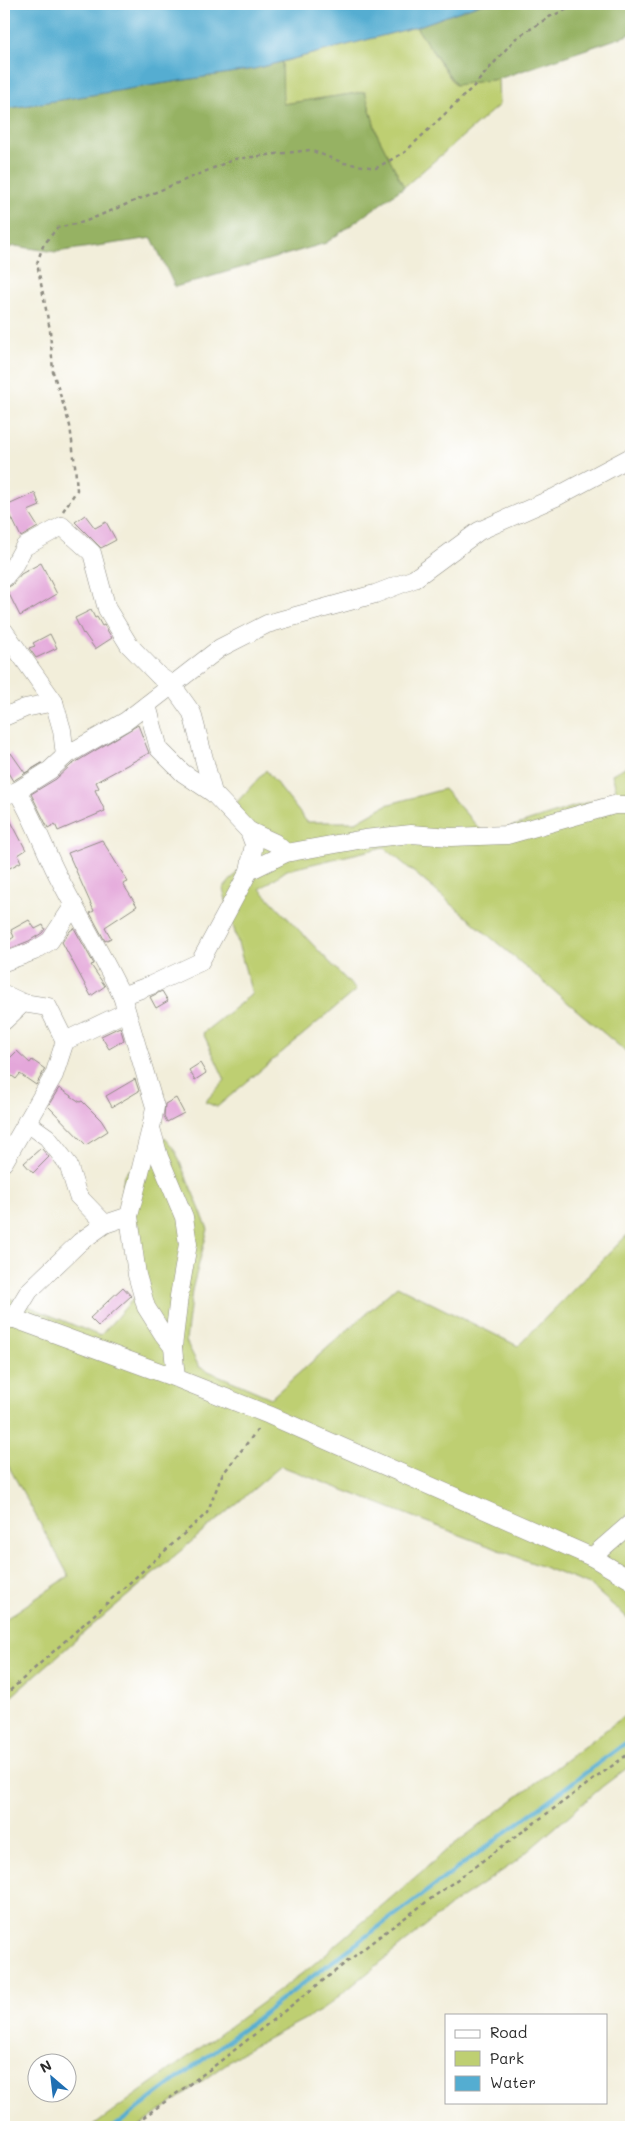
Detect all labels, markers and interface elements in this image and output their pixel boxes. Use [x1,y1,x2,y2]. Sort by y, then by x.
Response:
legend [445,2014,608,2104]
text: Road [490,2022,527,2042]
text: Park [490,2048,524,2068]
north arrow [28,2054,78,2104]
text: N [37,2055,55,2077]
text: Water [490,2072,536,2092]

